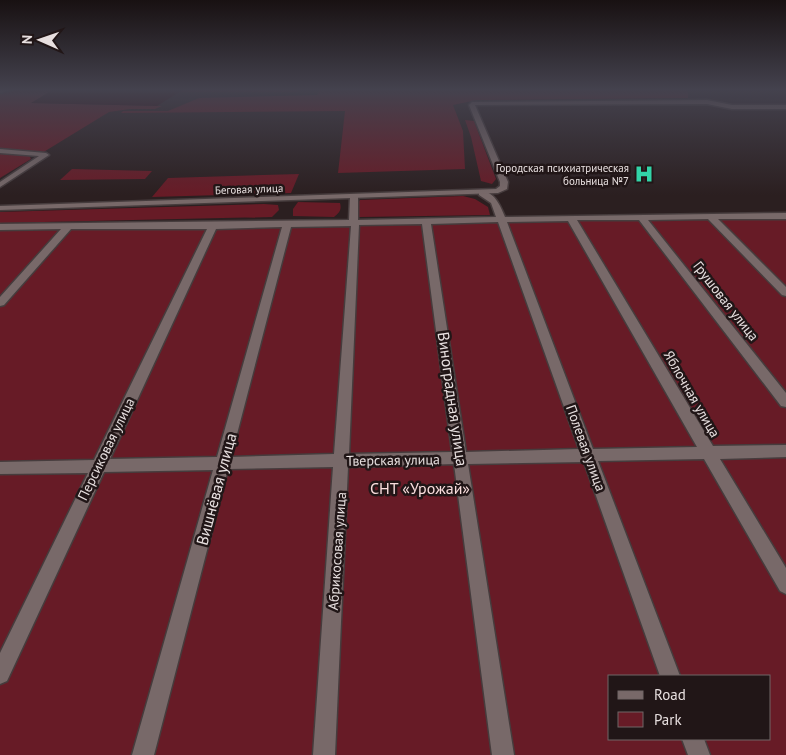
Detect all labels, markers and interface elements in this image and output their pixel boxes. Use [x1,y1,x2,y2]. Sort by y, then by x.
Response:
north arrow [15,15,65,65]
text: N [18,35,36,44]
place label: Городская психиатрическая больница №7 [496,161,629,188]
hospital icon: Городская психиатрическая больница №7 [633,163,655,185]
street label: Беговая улица [215,181,283,197]
street label: Грушовая улица [689,257,763,345]
street label: Виноградная улица [434,330,472,468]
street label: Яблочная улица [660,347,724,441]
street label: Персиковая улица [73,395,139,503]
street label: Полевая улица [562,402,610,494]
street label: Вишнёвая улица [191,431,241,547]
street label: Тверская улица [346,450,440,470]
park label: СНТ «Урожай» [370,478,470,498]
street label: Абрикосовая улица [324,491,350,611]
legend [608,675,771,740]
text: Road [654,685,686,704]
text: Park [654,710,682,729]

